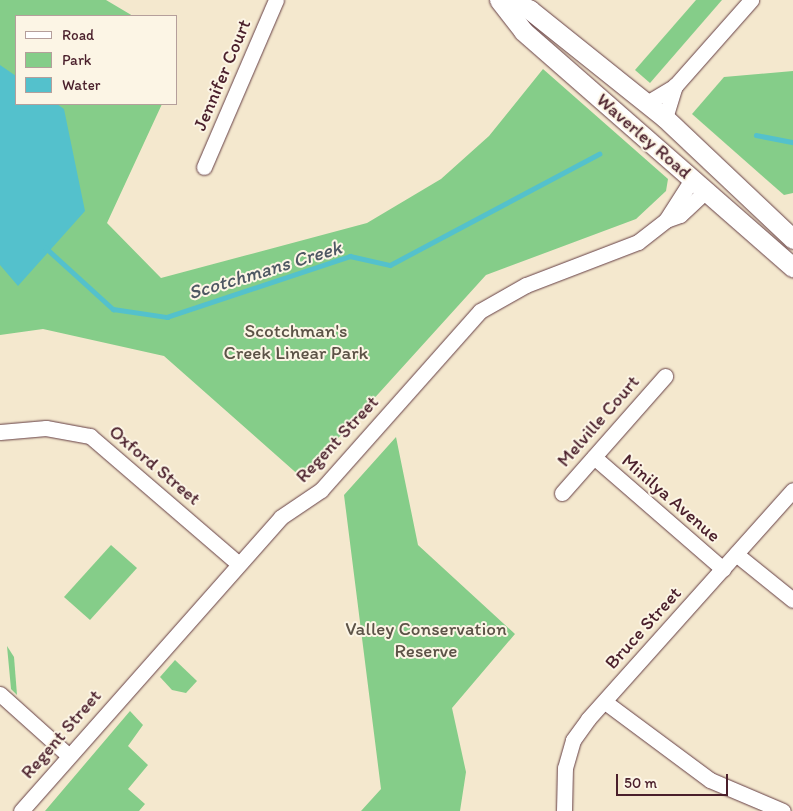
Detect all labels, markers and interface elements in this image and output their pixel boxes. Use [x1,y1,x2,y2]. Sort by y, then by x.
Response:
legend [15,15,178,105]
street label: Jennifer Court [188,16,256,134]
text: Road [62,26,94,44]
text: Park [62,51,92,69]
text: Water [62,76,100,94]
street label: Waverley Road [592,88,696,184]
water label: Scotchmans Creek [185,235,345,305]
park label: Scotchman's Creek Linear Park [224,320,368,364]
street label: Melville Court [552,370,644,472]
street label: Regent Street [291,391,383,487]
street label: Oxford Street [105,420,205,510]
street label: Minilya Avenue [617,449,725,547]
street label: Bruce Street [600,582,686,674]
park label: Valley Conservation Reserve [345,618,507,662]
street label: Regent Street [16,685,106,783]
scale bar [618,764,730,796]
text: 50 m [624,774,657,792]

